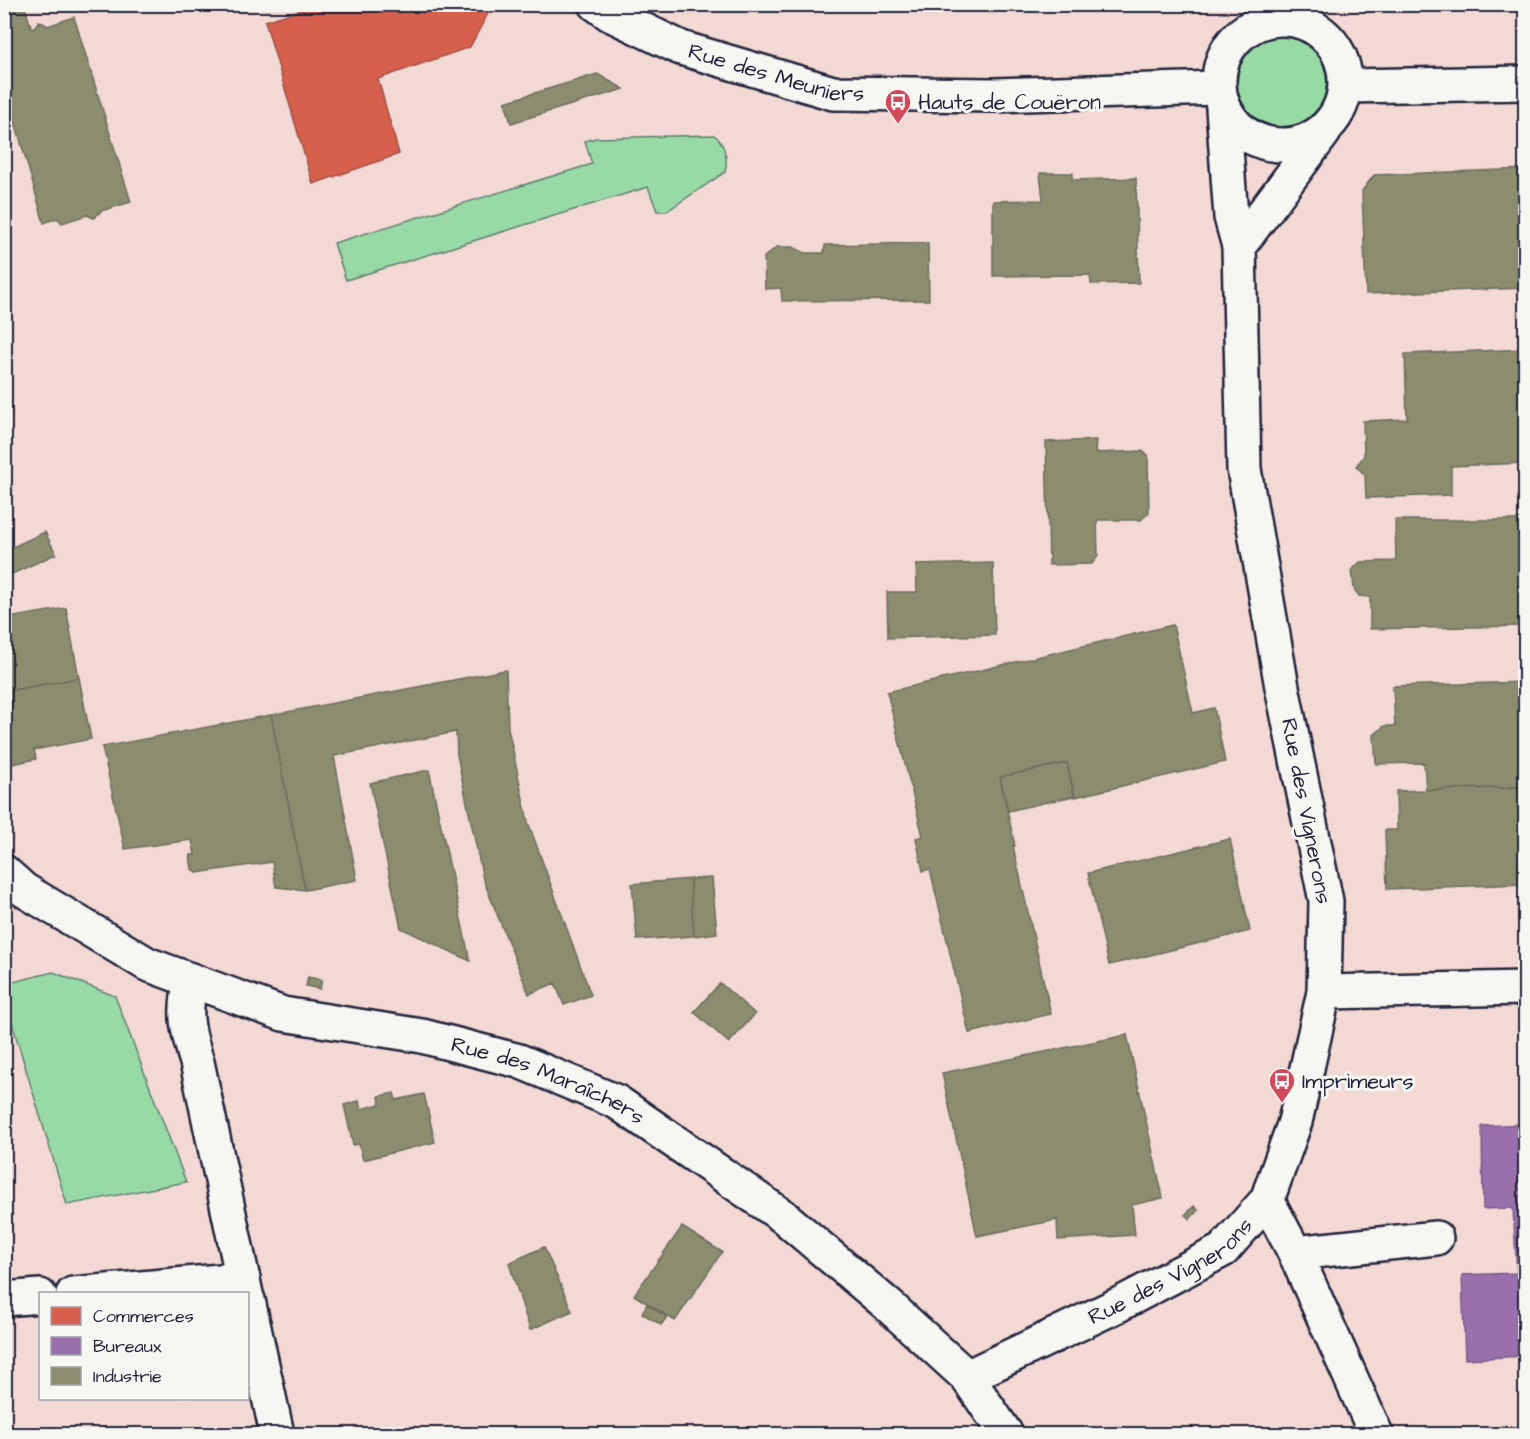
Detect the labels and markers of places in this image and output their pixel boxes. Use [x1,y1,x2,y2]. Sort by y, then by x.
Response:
bus stop icon: Hauts de Couëron [883,87,913,125]
place label: Hauts de Couëron [918,87,1101,118]
bus stop icon: Imprimeurs [1267,1066,1297,1104]
place label: Imprimeurs [1302,1066,1414,1097]

